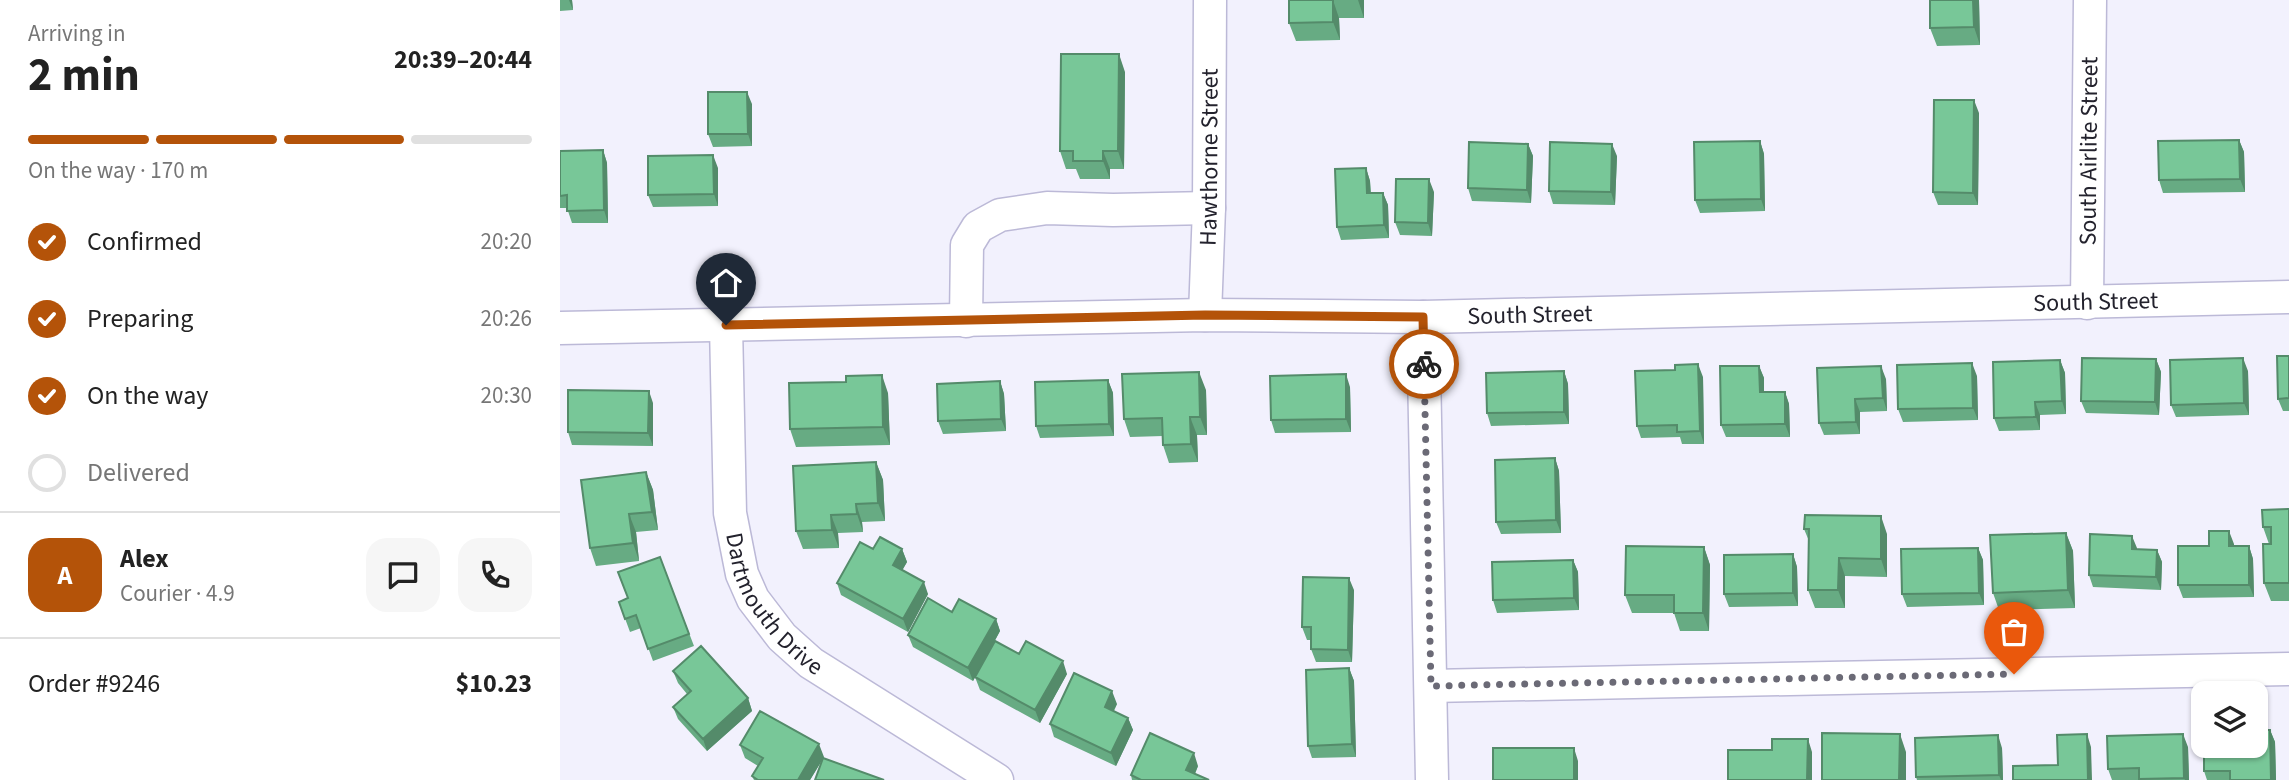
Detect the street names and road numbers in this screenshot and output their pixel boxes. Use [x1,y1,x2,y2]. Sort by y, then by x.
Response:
street label: South Airlite Street [2071,56,2107,246]
street label: Hawthorne Street [1191,68,1228,247]
street label: South Street [2033,283,2159,321]
street label: South Street [1467,296,1593,334]
street label: Dartmouth Drive [716,530,830,684]

